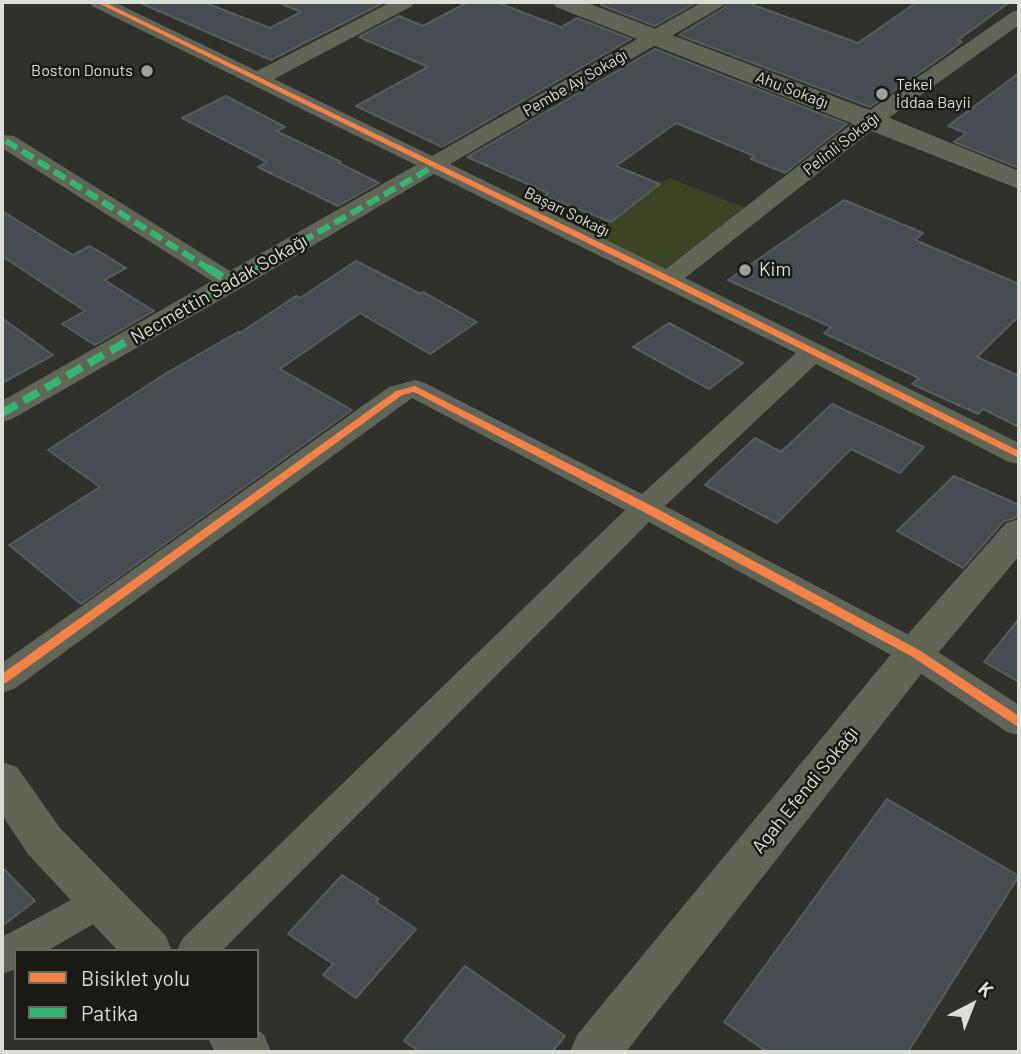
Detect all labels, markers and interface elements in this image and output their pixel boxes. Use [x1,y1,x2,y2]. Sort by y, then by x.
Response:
street label: Pembe Ay Sokağı [519,45,631,121]
place label: Boston Donuts [31,61,133,81]
marker: Boston Donuts [139,63,155,79]
street label: Ahu Sokağı [753,67,831,113]
place label: Tekel İddaa Bayii [896,75,971,113]
marker: Tekel İddaa Bayii [874,86,890,102]
street label: Pelinli Sokağı [799,108,883,180]
street label: Başarı Sokağı [521,183,613,241]
street label: Necmettin Sadak Sokağı [127,229,311,349]
place label: Kim [759,259,791,281]
marker: Kim [737,262,753,278]
street label: Agah Efendi Sokağı [747,722,863,858]
legend [14,949,259,1040]
text: Bisiklet yolu [81,965,190,990]
north arrow [937,970,1007,1040]
text: K [974,976,999,1002]
text: Patika [81,1000,138,1025]

